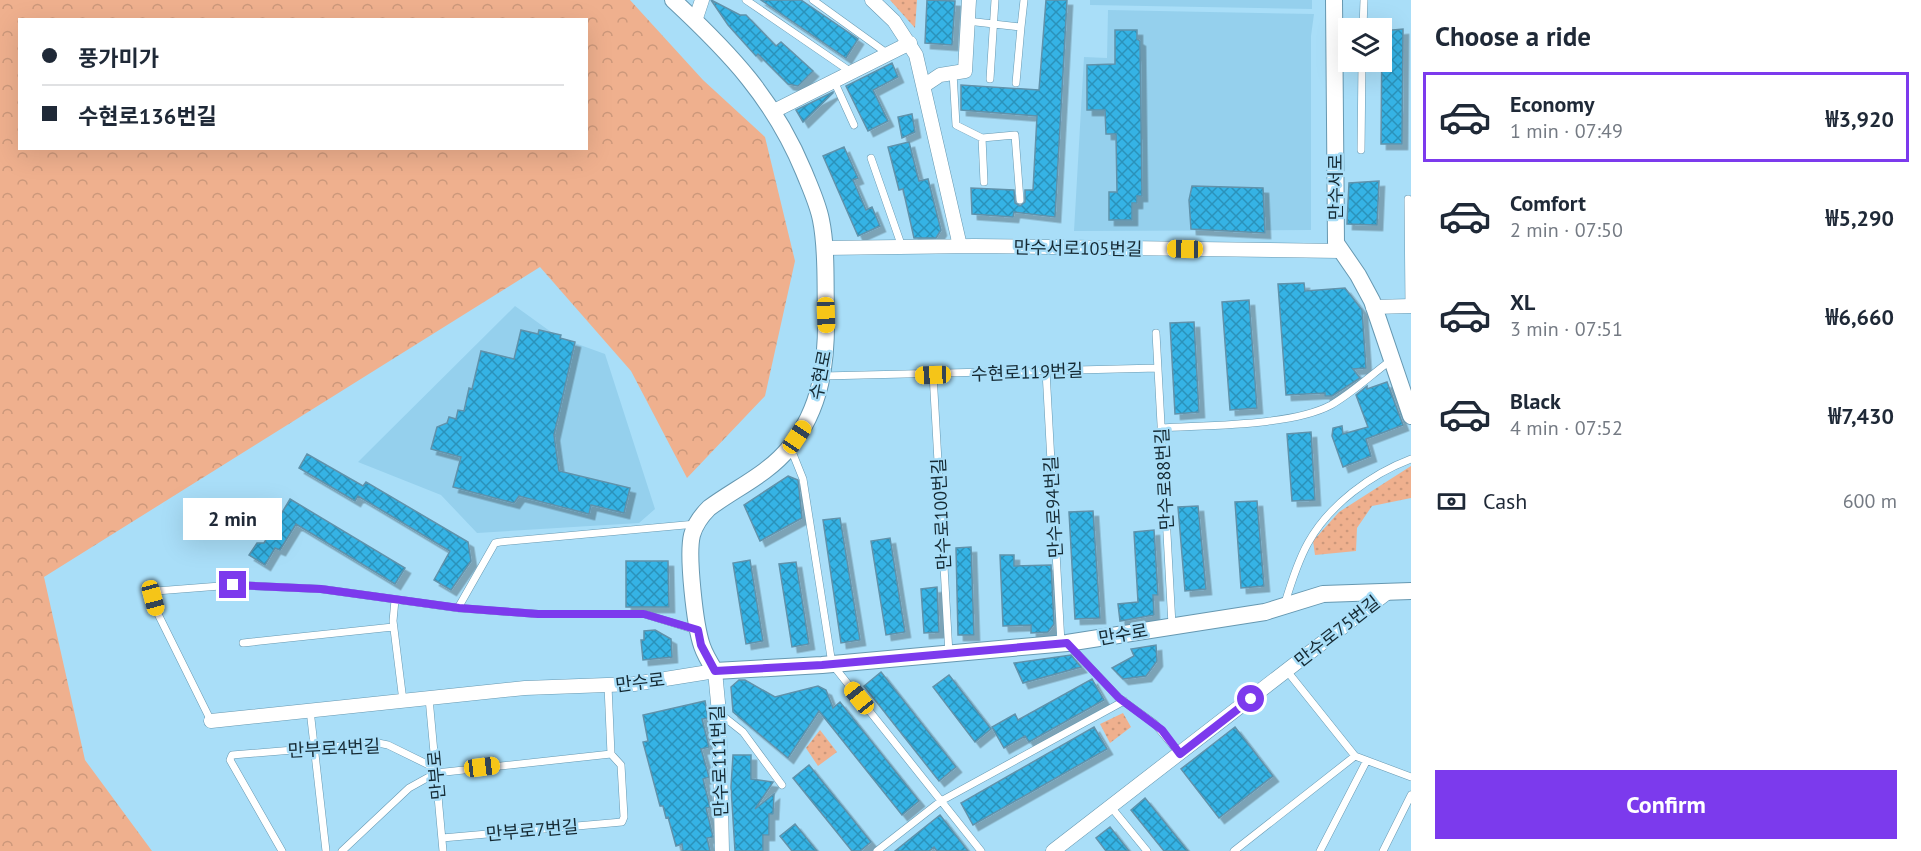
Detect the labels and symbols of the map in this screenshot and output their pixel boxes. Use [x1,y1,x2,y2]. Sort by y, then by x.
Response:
street label: 만수서로 [1324,154,1347,220]
street label: 만수서로105번길 [1013,235,1143,261]
car [1167,240,1203,258]
car [816,297,836,333]
street label: 수현로 [804,348,836,402]
street label: 수현로119번길 [971,359,1083,385]
car [915,365,951,385]
car [779,417,815,457]
street label: 만수로88번길 [1150,427,1178,531]
street label: 만수로94번길 [1039,455,1067,559]
street label: 만수로100번길 [927,457,955,571]
callout: 2 min [184,498,282,540]
route end [219,571,246,598]
car [140,578,166,618]
street label: 만수로75번길 [1290,590,1384,672]
street label: 만수로 [1097,618,1149,650]
street label: 만수로 [614,668,666,696]
car [841,678,877,718]
route start [1237,685,1264,712]
street label: 만수로111번길 [706,705,732,817]
street label: 만부로4번길 [287,734,381,762]
street label: 만부로 [422,749,450,801]
car [463,756,501,778]
street label: 만부로7번길 [485,815,579,845]

